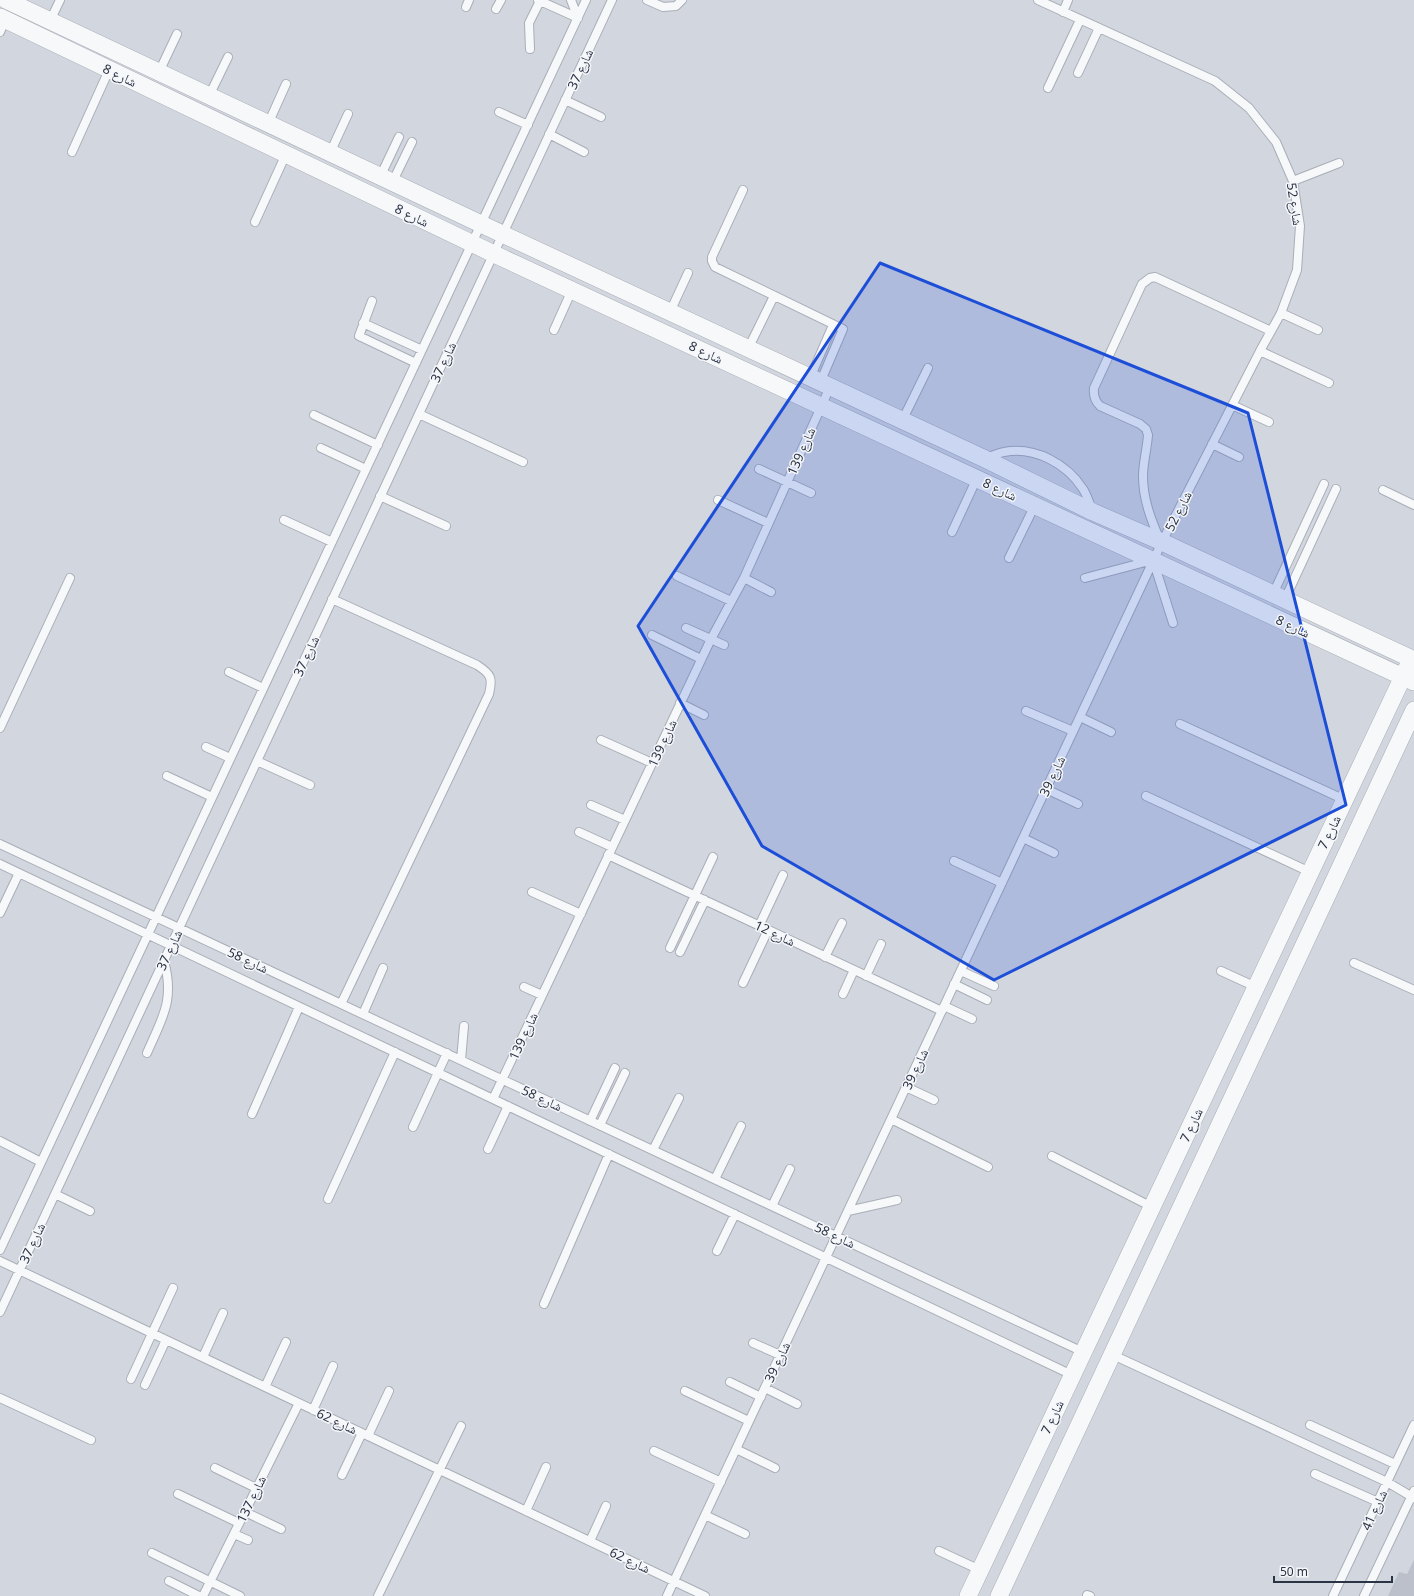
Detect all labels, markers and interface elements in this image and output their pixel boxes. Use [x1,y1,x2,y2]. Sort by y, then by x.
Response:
street label: شارع 37 [563,46,598,93]
street label: شارع 8 [100,59,140,92]
street label: شارع 52 [1282,181,1307,227]
street label: شارع 8 [392,199,432,232]
street label: شارع 8 [686,336,726,369]
street label: شارع 37 [426,339,461,386]
street label: شارع 139 [783,424,820,478]
street label: شارع 8 [980,473,1020,506]
street label: شارع 52 [1160,488,1197,535]
street label: شارع 8 [1273,610,1313,643]
street label: شارع 37 [289,633,324,680]
street label: شارع 139 [643,716,682,770]
street label: شارع 39 [1035,753,1070,800]
street label: شارع 7 [1313,812,1346,852]
street label: شارع 12 [751,916,798,951]
street label: شارع 37 [152,927,187,974]
street label: شارع 58 [224,943,271,978]
street label: شارع 139 [504,1009,543,1063]
street label: شارع 39 [898,1046,933,1093]
street label: شارع 58 [518,1081,565,1116]
street label: شارع 7 [1175,1105,1208,1145]
street label: شارع 58 [811,1218,858,1253]
street label: شارع 37 [15,1220,50,1267]
street label: شارع 39 [760,1339,795,1386]
street label: شارع 7 [1036,1397,1069,1437]
street label: شارع 62 [313,1404,360,1439]
street label: شارع 137 [232,1472,271,1526]
street label: شارع 41 [1357,1487,1392,1534]
street label: شارع 62 [606,1543,653,1578]
scale bar [1274,1558,1392,1584]
text: 50 m [1280,1563,1308,1580]

